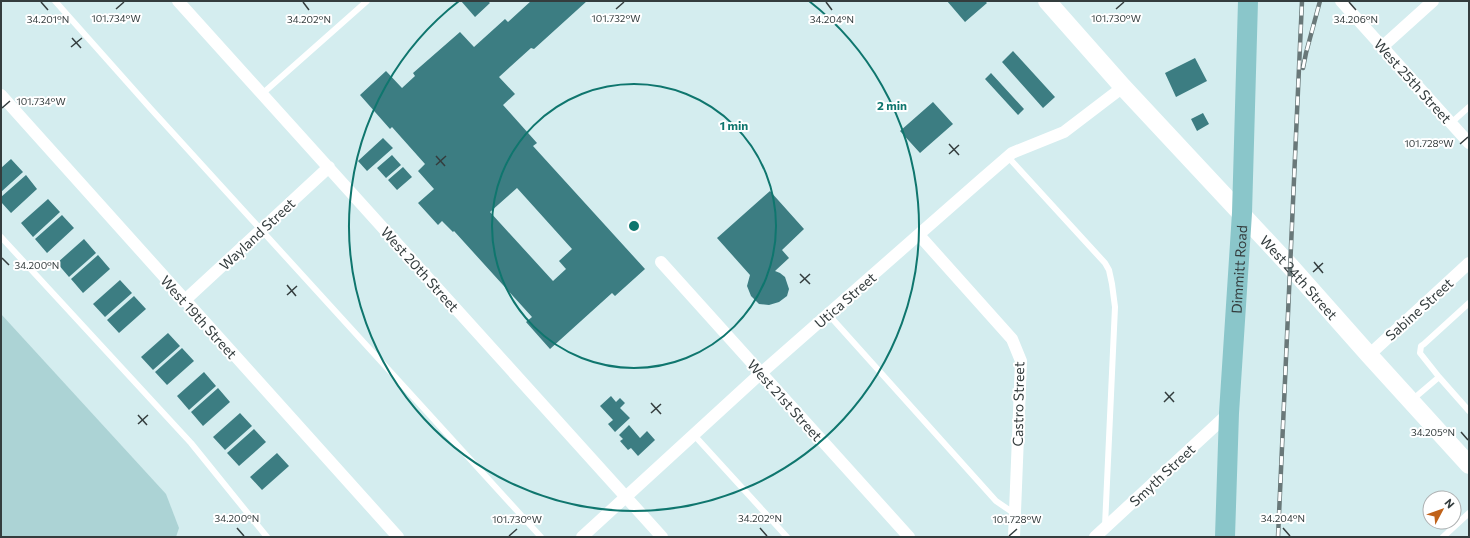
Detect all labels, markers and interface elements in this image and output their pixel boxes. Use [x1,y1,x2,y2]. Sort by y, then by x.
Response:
text: 101.734°W [91,12,141,24]
text: 101.732°W [592,12,640,24]
text: 101.730°W [1091,12,1141,24]
text: 34.201°N [27,13,69,25]
text: 34.202°N [287,13,331,25]
text: 34.204°N [810,13,854,25]
text: 34.206°N [1334,13,1378,25]
street label: West 25th Street [1371,35,1455,127]
text: 101.734°W [16,95,66,107]
text: 2 min [877,98,907,112]
text: 1 min [720,118,748,132]
text: 101.728°W [1404,137,1454,149]
street label: Wayland Street [216,194,299,273]
centre of rings [627,219,641,233]
street label: West 20th Street [377,223,463,315]
street label: Dimmitt Road [1227,224,1250,314]
street label: West 24th Street [1257,231,1342,323]
text: 34.200°N [15,259,59,271]
street label: Utica Street [811,268,879,331]
street label: West 19th Street [157,272,241,362]
street label: Sabine Street [1382,274,1456,344]
street label: West 21st Street [744,356,826,444]
street label: Castro Street [1009,361,1027,447]
text: 34.205°N [1411,426,1455,438]
street label: Smyth Street [1126,440,1199,510]
north arrow [1422,490,1462,530]
text: N [1442,496,1458,510]
text: 34.200°N [215,512,259,524]
text: 34.202°N [738,512,782,524]
text: 34.204°N [1261,512,1305,524]
text: 101.730°W [492,513,542,525]
text: 101.728°W [992,513,1042,525]

